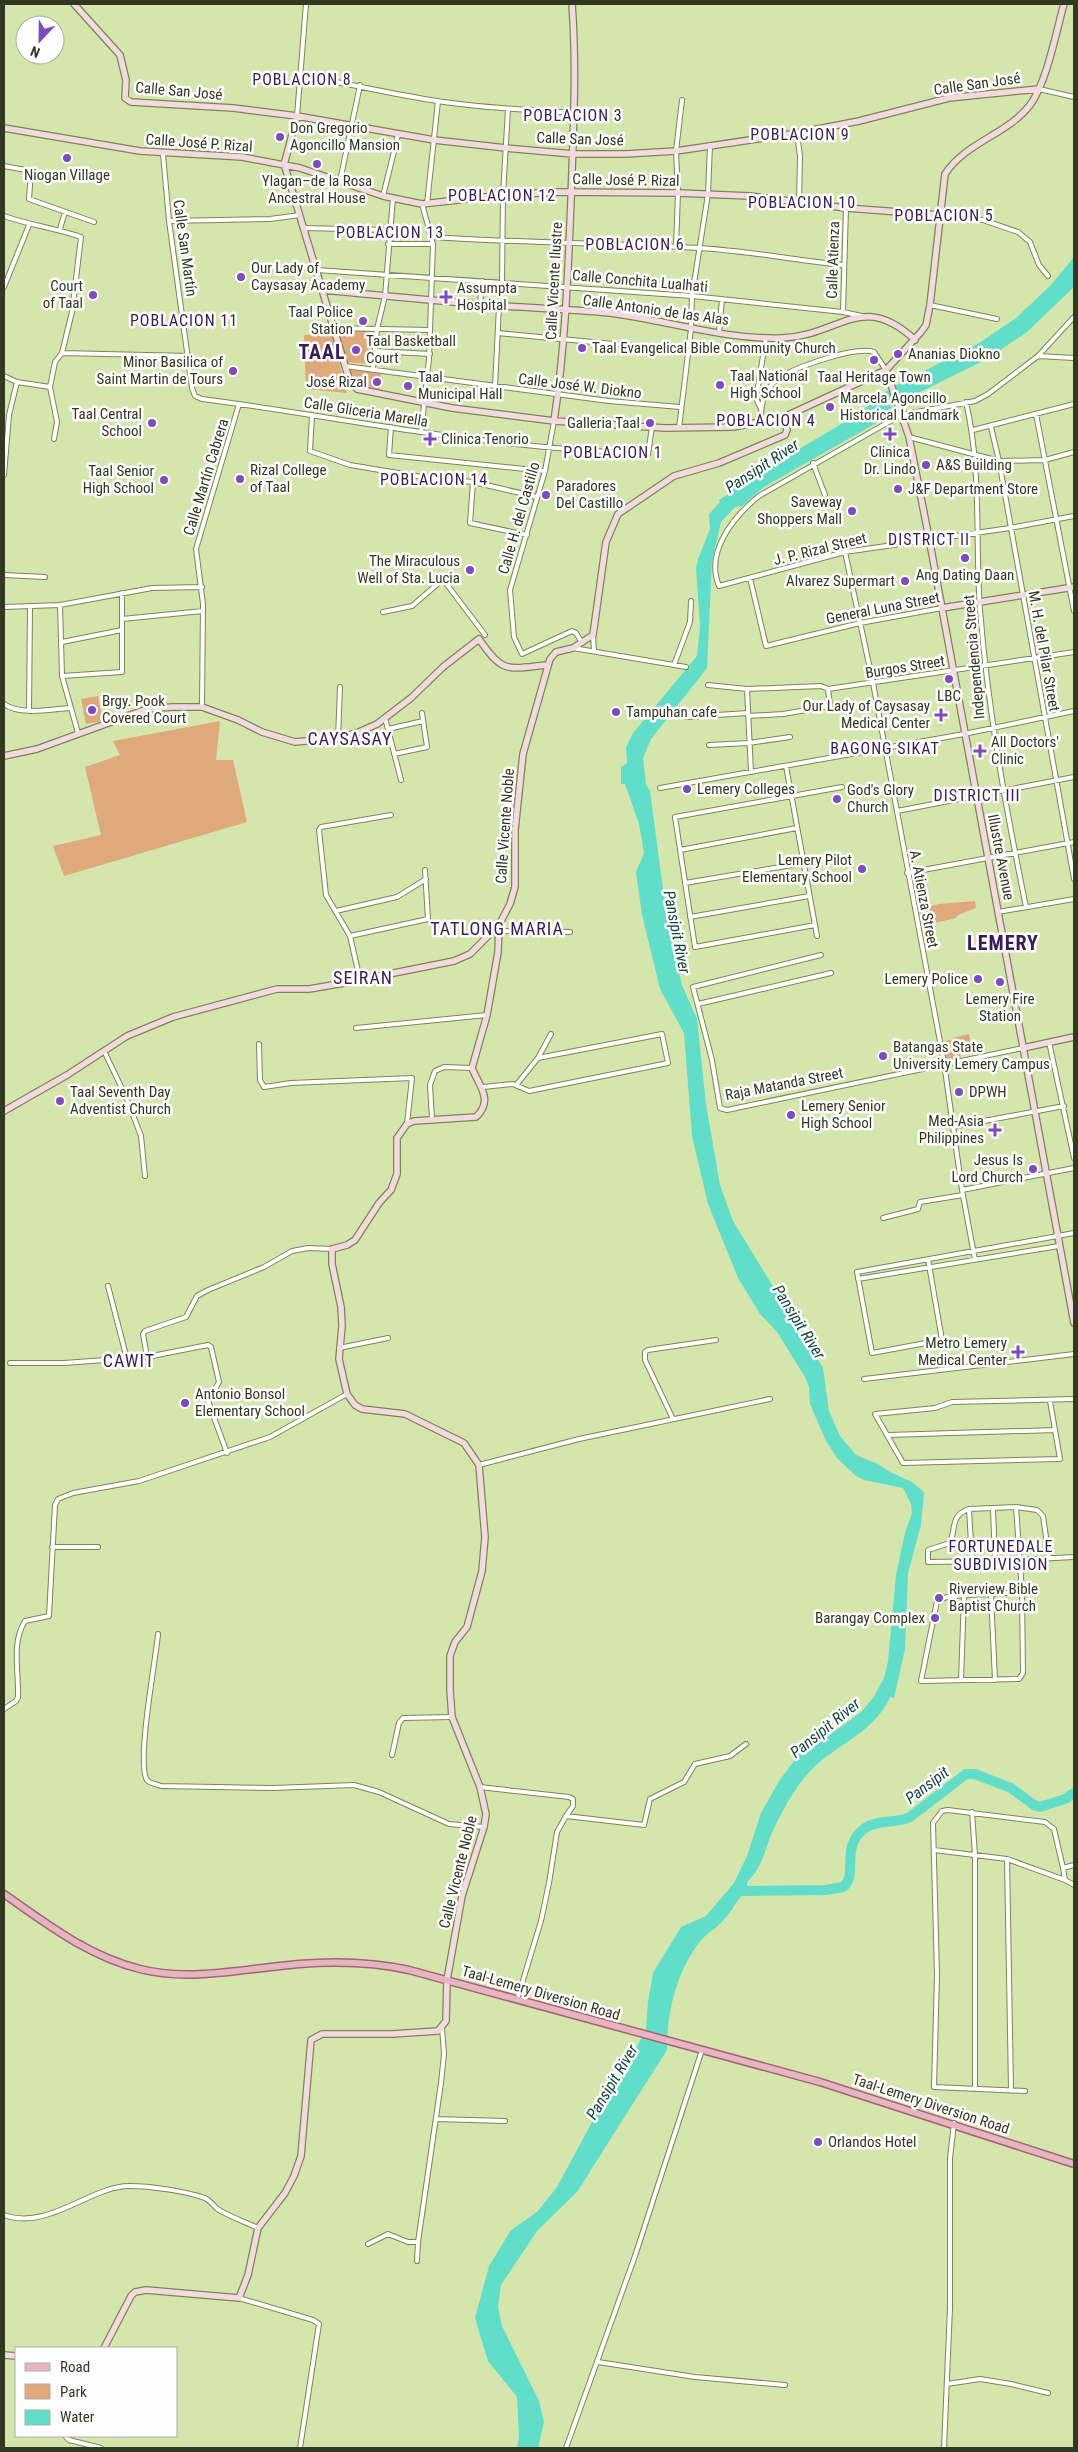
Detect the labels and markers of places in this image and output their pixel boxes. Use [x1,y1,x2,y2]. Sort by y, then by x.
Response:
place label: Don Gregorio Agoncillo Mansion [290,119,400,154]
marker: Don Gregorio Agoncillo Mansion [274,131,286,143]
marker: Niogan Village [61,152,73,164]
marker: Ylagan–de la Rosa Ancestral House [311,158,323,170]
place label: Niogan Village [24,166,110,184]
place label: Ylagan–de la Rosa Ancestral House [262,172,372,207]
place label: Our Lady of Caysasay Academy [251,259,365,294]
marker: Our Lady of Caysasay Academy [235,271,247,283]
place label: Court of Taal [43,277,83,312]
place label: Assumpta Hospital [457,279,517,314]
marker: Court of Taal [87,289,99,301]
marker: Assumpta Hospital [439,290,453,304]
place label: Taal Police Station [288,303,353,338]
marker: Taal Police Station [357,315,369,327]
place label: Taal Basketball Court [366,332,456,367]
place label: Taal Evangelical Bible Community Church [592,339,836,357]
marker: Taal Evangelical Bible Community Church [576,342,588,354]
marker: Taal Basketball Court [350,344,362,356]
place label: Ananias Diokno [908,345,1000,363]
marker: Ananias Diokno [892,348,904,360]
place label: Minor Basilica of Saint Martin de Tours [97,353,223,388]
marker: Taal Heritage Town [868,354,880,366]
marker: Minor Basilica of Saint Martin de Tours [227,365,239,377]
place label: Taal National High School [730,367,808,402]
place label: Taal Municipal Hall [418,368,503,403]
place label: Taal Heritage Town [817,368,931,386]
place label: José Rizal [306,373,367,391]
marker: José Rizal [371,376,383,388]
marker: Taal National High School [714,379,726,391]
marker: Taal Municipal Hall [402,380,414,392]
place label: Marcela Agoncillo Historical Landmark [840,389,959,424]
marker: Marcela Agoncillo Historical Landmark [824,401,836,413]
place label: Taal Central School [72,405,142,440]
place label: Galleria Taal [567,414,640,432]
marker: Taal Central School [146,417,158,429]
marker: Galleria Taal [644,417,656,429]
marker: Clinica Dr. Lindo [883,427,897,441]
place label: Clinica Tenorio [441,430,529,448]
marker: Clinica Tenorio [423,432,437,446]
place label: Clinica Dr. Lindo [864,443,916,478]
place label: A&S Building [936,456,1012,474]
marker: A&S Building [920,459,932,471]
place label: Rizal College of Taal [250,461,326,496]
place label: Taal Senior High School [83,462,154,497]
marker: Rizal College of Taal [234,473,246,485]
marker: Taal Senior High School [158,474,170,486]
place label: Paradores Del Castillo [556,477,623,512]
place label: J&F Department Store [908,480,1038,498]
marker: J&F Department Store [892,483,904,495]
marker: Paradores Del Castillo [540,489,552,501]
place label: Saveway Shoppers Mall [757,493,842,528]
marker: Saveway Shoppers Mall [846,505,858,517]
place label: The Miraculous Well of Sta. Lucia [357,552,460,587]
marker: Ang Dating Daan [959,552,971,564]
marker: The Miraculous Well of Sta. Lucia [464,564,476,576]
place label: Ang Dating Daan [916,566,1014,584]
place label: Alvarez Supermart [786,572,895,590]
marker: Alvarez Supermart [899,575,911,587]
marker: LBC [943,673,955,685]
place label: LBC [937,687,961,705]
place label: Brgy. Pook Covered Court [102,692,186,727]
place label: Our Lady of Caysasay Medical Center [803,697,930,732]
place label: Tampuhan cafe [626,703,717,721]
marker: Brgy. Pook Covered Court [86,704,98,716]
marker: Tampuhan cafe [610,706,622,718]
marker: Our Lady of Caysasay Medical Center [934,708,948,722]
place label: All Doctors' Clinic [991,733,1059,768]
marker: All Doctors' Clinic [973,744,987,758]
place label: Lemery Colleges [697,780,795,798]
place label: God's Glory Church [847,781,914,816]
marker: Lemery Colleges [681,783,693,795]
marker: God's Glory Church [831,793,843,805]
place label: Lemery Pilot Elementary School [742,851,852,886]
marker: Lemery Pilot Elementary School [856,863,868,875]
place label: Lemery Police [885,970,968,988]
marker: Lemery Police [972,973,984,985]
marker: Lemery Fire Station [994,976,1006,988]
place label: Lemery Fire Station [965,990,1035,1025]
place label: Batangas State University Lemery Campus [893,1038,1050,1073]
marker: Batangas State University Lemery Campus [877,1050,889,1062]
place label: Taal Seventh Day Adventist Church [70,1083,171,1118]
place label: DPWH [969,1083,1007,1101]
marker: DPWH [953,1086,965,1098]
marker: Taal Seventh Day Adventist Church [54,1095,66,1107]
place label: Lemery Senior High School [801,1097,886,1132]
marker: Lemery Senior High School [785,1109,797,1121]
place label: Med-Asia Philippines [919,1112,984,1147]
marker: Med-Asia Philippines [988,1123,1002,1137]
place label: Jesus Is Lord Church [951,1151,1023,1186]
marker: Jesus Is Lord Church [1027,1163,1039,1175]
place label: Metro Lemery Medical Center [918,1334,1007,1369]
marker: Metro Lemery Medical Center [1011,1345,1025,1359]
place label: Antonio Bonsol Elementary School [195,1385,305,1420]
marker: Antonio Bonsol Elementary School [179,1397,191,1409]
place label: Riverview Bible Baptist Church [949,1580,1038,1615]
marker: Riverview Bible Baptist Church [933,1592,945,1604]
place label: Barangay Complex [815,1609,925,1627]
marker: Barangay Complex [929,1612,941,1624]
place label: Orlandos Hotel [828,2133,916,2151]
marker: Orlandos Hotel [812,2136,824,2148]

